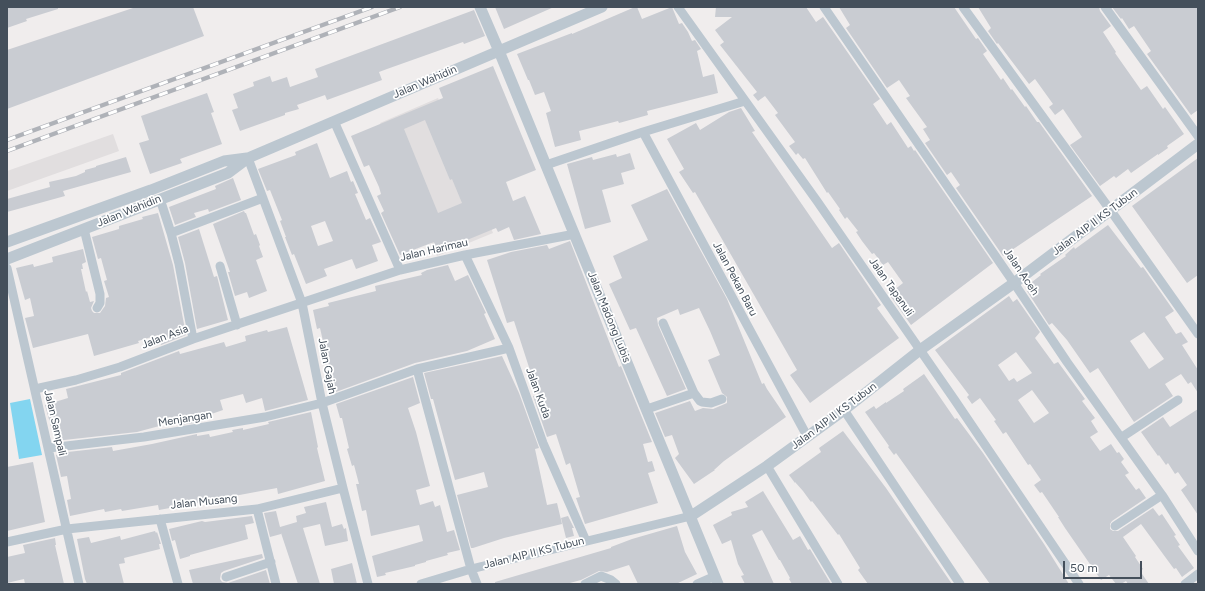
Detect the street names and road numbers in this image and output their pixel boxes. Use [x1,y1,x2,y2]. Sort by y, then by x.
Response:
street label: Jalan Wahidin [391,63,459,101]
street label: Jalan AIP II KS Tubun [1050,186,1140,258]
street label: Jalan Wahidin [95,192,163,230]
street label: Jalan Harimau [399,236,469,264]
street label: Jalan Pekan Baru [710,240,760,318]
street label: Jalan Aceh [1001,246,1041,298]
street label: Jalan Tapanuli [866,255,916,319]
street label: Jalan Madong Lubis [585,269,633,365]
street label: Jalan Asia [140,322,190,352]
street label: Jalan Gajah [315,337,339,395]
street label: Jalan Kuda [523,366,553,420]
street label: Jalan AIP II KS Tubun [789,380,879,452]
street label: Jalan Sampali [41,389,69,457]
street label: Menjangan [157,408,213,430]
street label: Jalan Musang [170,492,238,512]
street label: Jalan AIP II KS Tubun [482,534,586,572]

